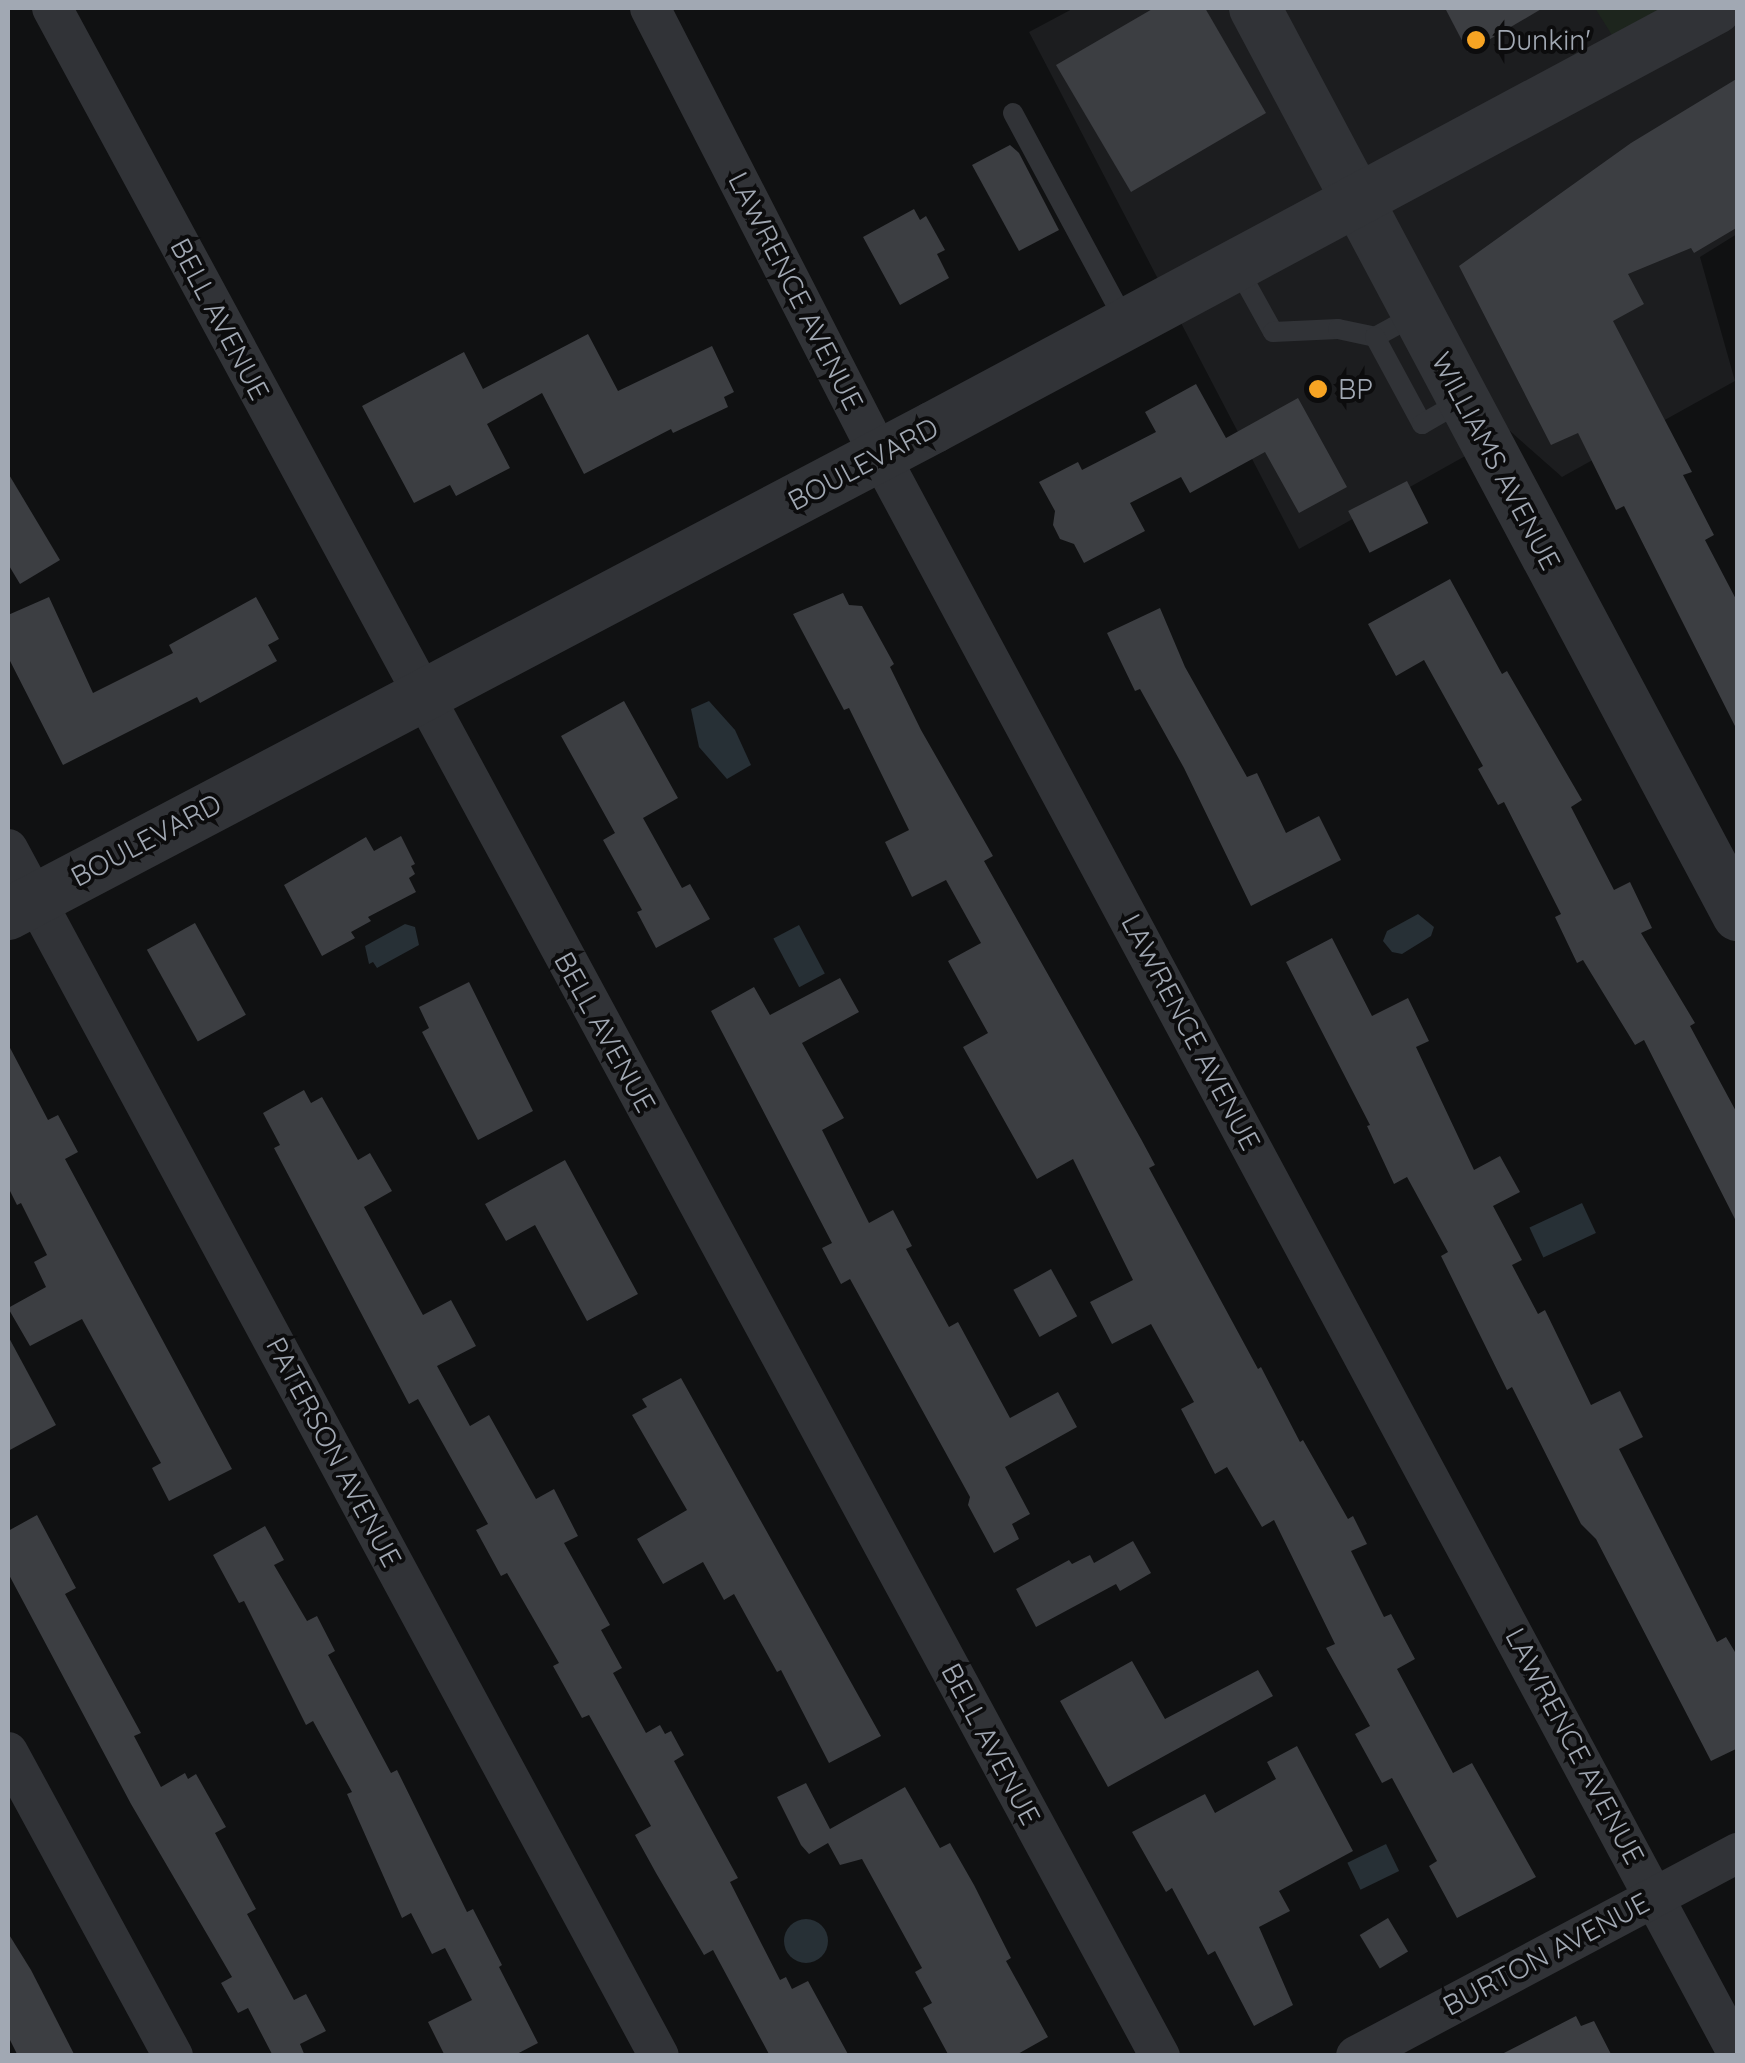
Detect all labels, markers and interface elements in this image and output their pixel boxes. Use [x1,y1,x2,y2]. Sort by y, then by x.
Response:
place label: Dunkin' [1496,23,1591,57]
marker: Dunkin' [1465,29,1487,51]
street label: LAWRENCE AVENUE [721,166,871,416]
street label: BELL AVENUE [163,233,277,405]
street label: WILLIAMS AVENUE [1424,346,1568,576]
place label: BP [1338,372,1373,406]
marker: BP [1307,378,1329,400]
street label: BOULEVARD [782,410,944,518]
street label: BOULEVARD [65,786,227,894]
street label: LAWRENCE AVENUE [1115,908,1267,1156]
street label: BELL AVENUE [547,946,663,1118]
street label: PATERSON AVENUE [259,1331,409,1573]
street label: LAWRENCE AVENUE [1499,1622,1651,1870]
street label: BELL AVENUE [934,1658,1048,1830]
street label: BURTON AVENUE [1437,1885,1655,2023]

